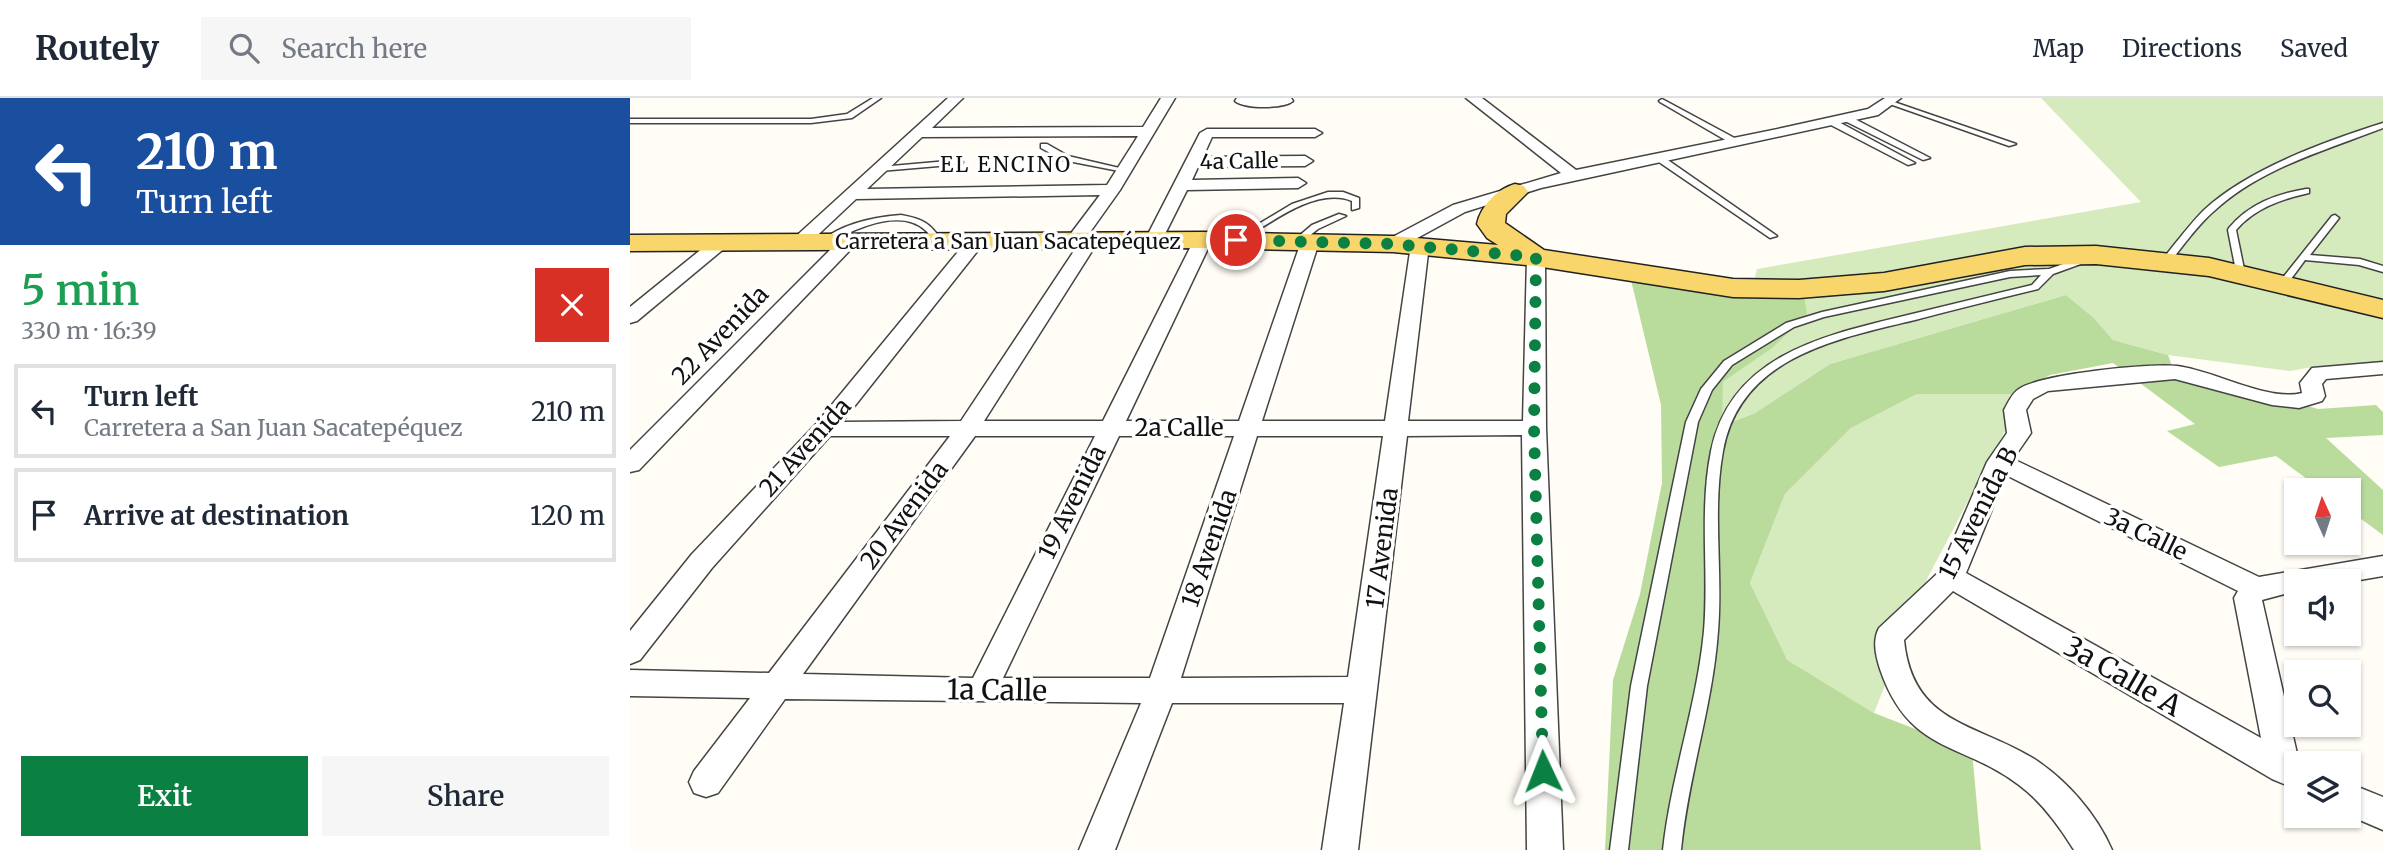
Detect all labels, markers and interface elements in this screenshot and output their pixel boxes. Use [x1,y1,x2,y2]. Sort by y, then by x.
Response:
search box [201,17,691,80]
text: Routely [35,28,159,69]
icon: search [225,29,263,67]
text: Search here [281,32,427,65]
text: Map [2033,33,2084,64]
text: Directions [2122,33,2242,64]
text: Saved [2280,33,2348,64]
text: 210 m [136,121,277,182]
icon: left [21,126,112,217]
street label: 4a Calle [1199,147,1279,175]
district label: EL ENCINO [940,151,1072,178]
text: Turn left [136,182,273,222]
pin [1206,210,1266,270]
icon: arrive [1217,221,1255,259]
street label: Carretera a San Juan Sacatepéquez [835,228,1181,255]
text: 5 min [21,264,139,316]
button: close [535,268,609,342]
street label: 22 Avenida [665,279,775,391]
text: 330 m · 16:39 [21,316,157,345]
text: Turn left [84,380,198,413]
street label: 21 Avenida [753,391,858,503]
icon: left [25,392,63,430]
text: 210 m [531,395,605,428]
street label: 2a Calle [1134,412,1224,443]
text: Carretera a San Juan Sacatepéquez [84,413,462,442]
street label: 19 Avenida [1031,440,1113,564]
street label: 15 Avenida B [1932,442,2024,584]
street label: 20 Avenida [853,455,955,575]
north arrow [2284,478,2361,555]
map controls [2284,478,2361,828]
street label: 18 Avenida [1174,485,1244,611]
street label: 17 Avenida [1359,486,1405,610]
icon: arrive [25,496,63,534]
text: Arrive at destination [84,499,349,532]
text: 120 m [530,499,605,532]
street label: 3a Calle [2099,501,2193,567]
button: sound [2284,569,2361,646]
street label: 3a Calle A [2058,628,2188,724]
button: search [2284,660,2361,737]
street label: 1a Calle [947,671,1047,709]
position arrow [1506,734,1580,808]
button: layers [2284,751,2361,828]
button: Exit [21,756,308,836]
button: Share [322,756,609,836]

